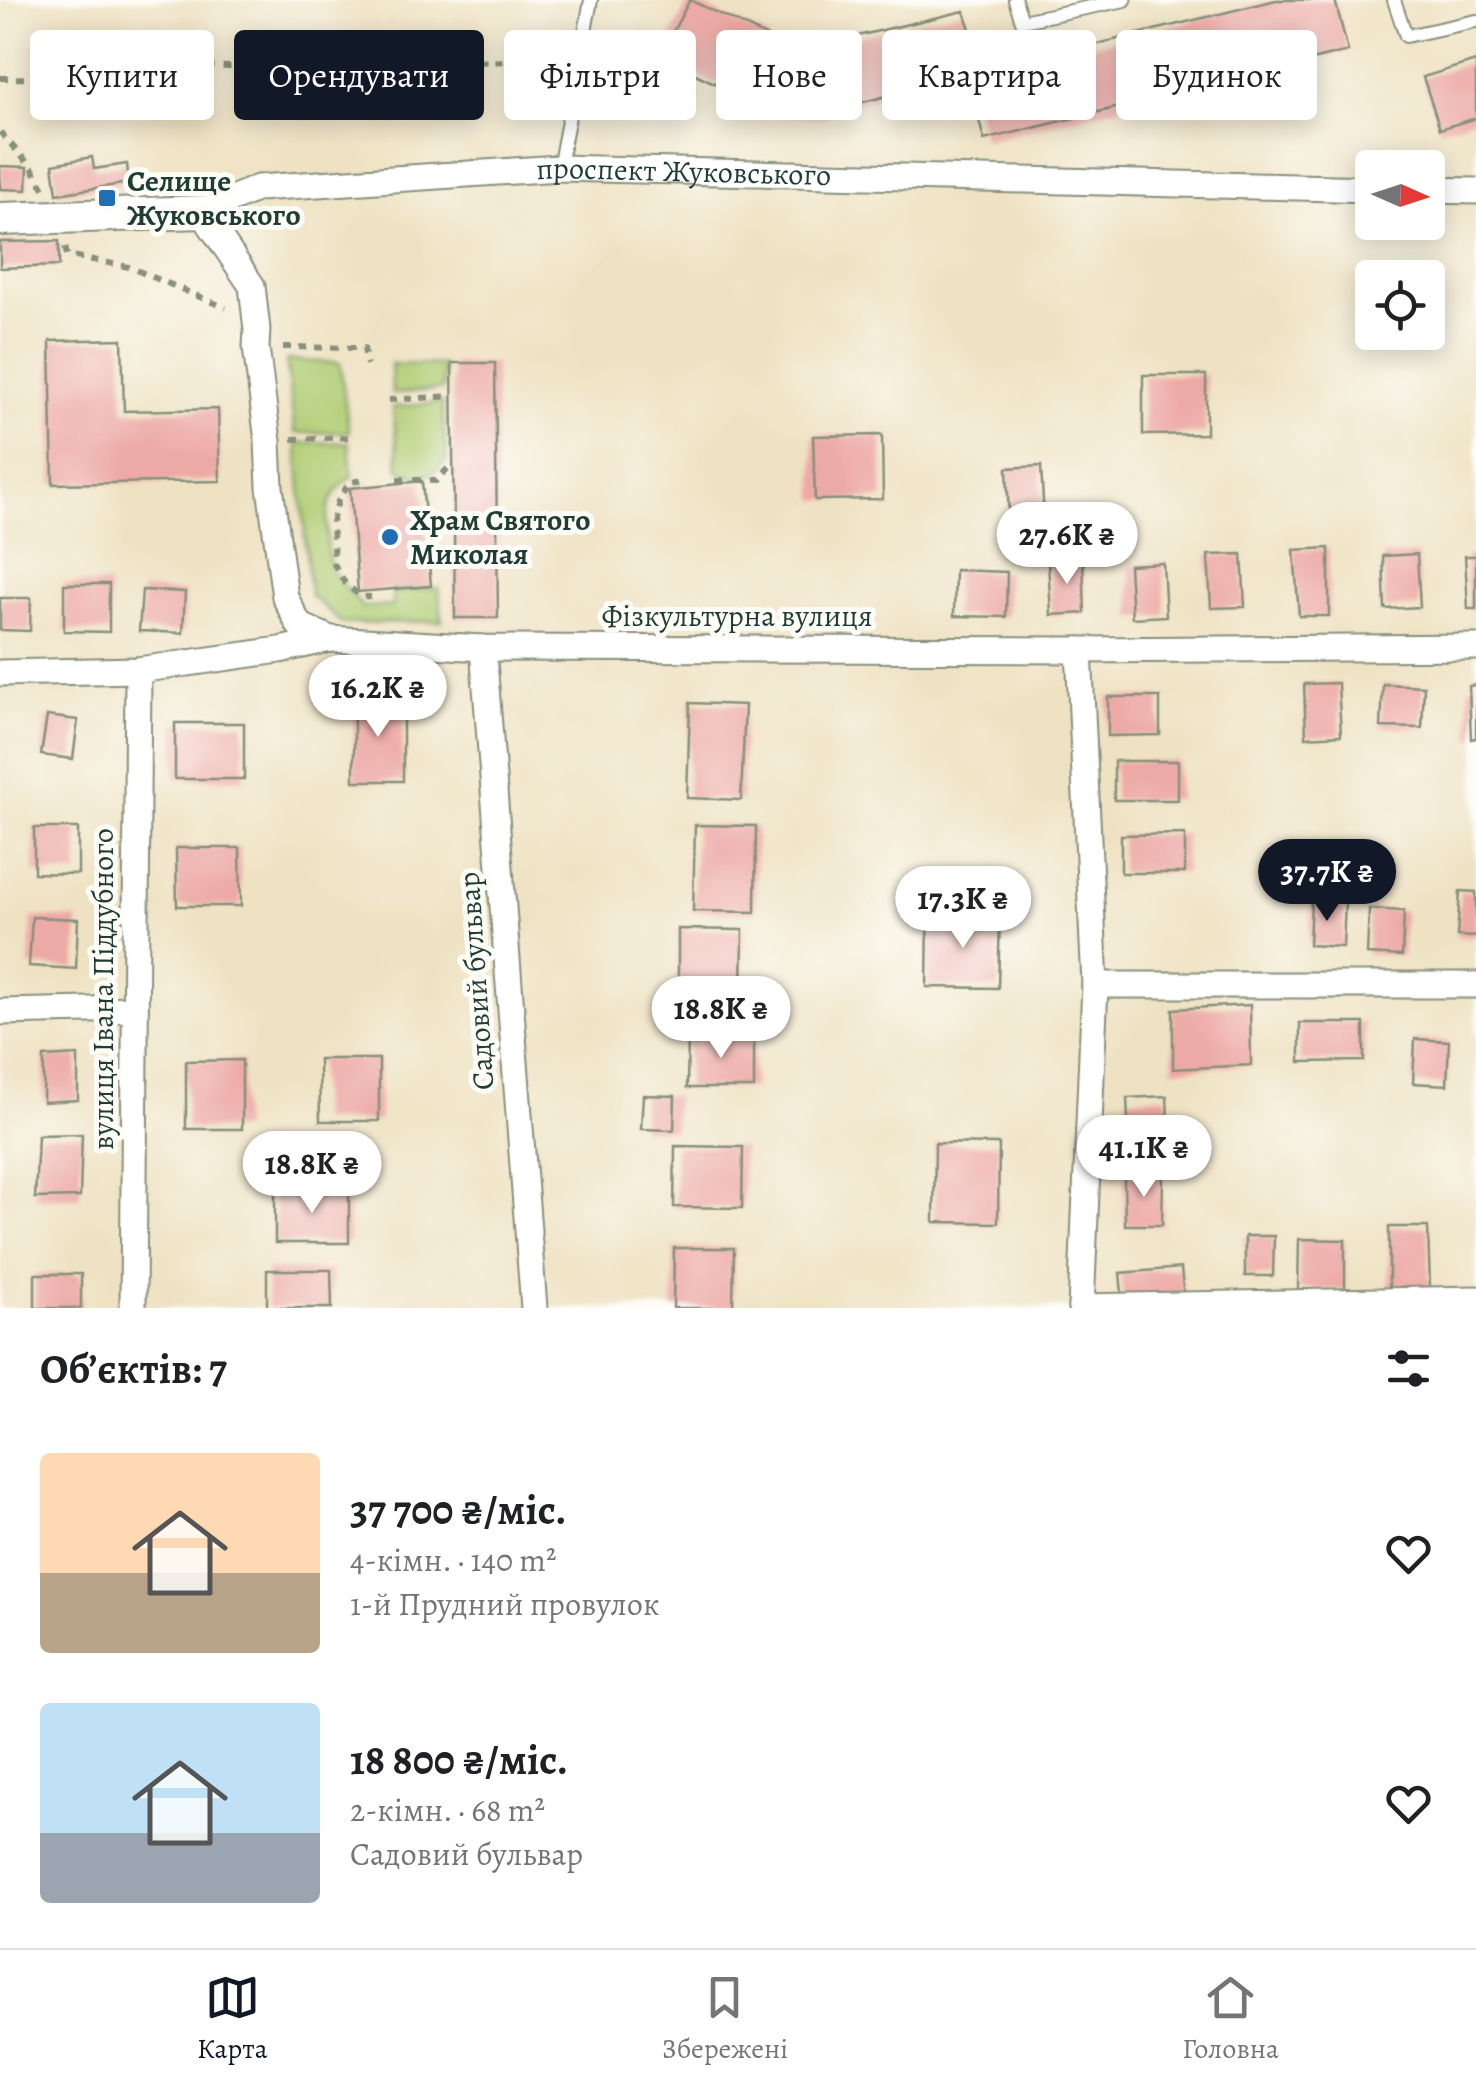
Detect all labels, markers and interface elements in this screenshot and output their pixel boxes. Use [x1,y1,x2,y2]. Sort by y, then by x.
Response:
chip: Купити [30,30,214,120]
chip: Орендувати [234,30,484,120]
chip: Фільтри [504,30,696,120]
chip: Нове [716,30,862,120]
chip: Квартира [882,30,1096,120]
chip: Будинок [1116,30,1317,120]
street label: проспект Жуковського [535,148,832,195]
north arrow [1355,150,1445,240]
map controls [1355,150,1445,350]
place label: Селище Жуковського [127,161,301,235]
marker: Селище Жуковського [96,187,118,209]
button: locate [1355,260,1445,350]
place label: Храм Святого Миколая [410,500,590,574]
pin: 27.6K ₴ [975,502,1159,587]
text: 27.6K ₴ [1019,512,1115,556]
marker: Храм Святого Миколая [379,526,401,548]
street label: Фізкультурна вулиця [601,596,873,636]
pin: 16.2K ₴ [286,655,470,740]
text: 16.2K ₴ [331,665,425,709]
street label: вулиця Івана Піддубного [83,828,123,1150]
pin: 37.7K ₴ [1235,839,1419,924]
text: 37.7K ₴ [1280,849,1374,893]
pin: 17.3K ₴ [871,866,1055,951]
street label: Садовий бульвар [448,871,504,1091]
text: 17.3K ₴ [917,876,1009,920]
pin: 18.8K ₴ [629,976,813,1061]
text: 18.8K ₴ [674,986,768,1030]
pin: 41.1K ₴ [1052,1115,1236,1200]
text: 41.1K ₴ [1099,1125,1189,1169]
pin: 18.8K ₴ [220,1131,404,1216]
text: 18.8K ₴ [265,1141,359,1185]
text: Об’єктів: 7 [40,1340,227,1397]
icon: filters [1381,1341,1436,1396]
text: 37 700 ₴/міс. [350,1481,567,1538]
icon: home [120,1493,240,1613]
icon: heart [1381,1526,1436,1581]
text: 4-кімн. · 140 m² [350,1538,556,1582]
text: 1-й Прудний провулок [350,1582,660,1626]
text: 18 800 ₴/міс. [350,1731,568,1788]
icon: home [120,1743,240,1863]
icon: heart [1381,1776,1436,1831]
text: 2-кімн. · 68 m² [350,1788,545,1832]
text: Садовий бульвар [350,1832,583,1876]
tab: Карта [197,1970,268,2068]
tab: Збережені [662,1970,788,2068]
tab: Головна [1182,1970,1279,2068]

